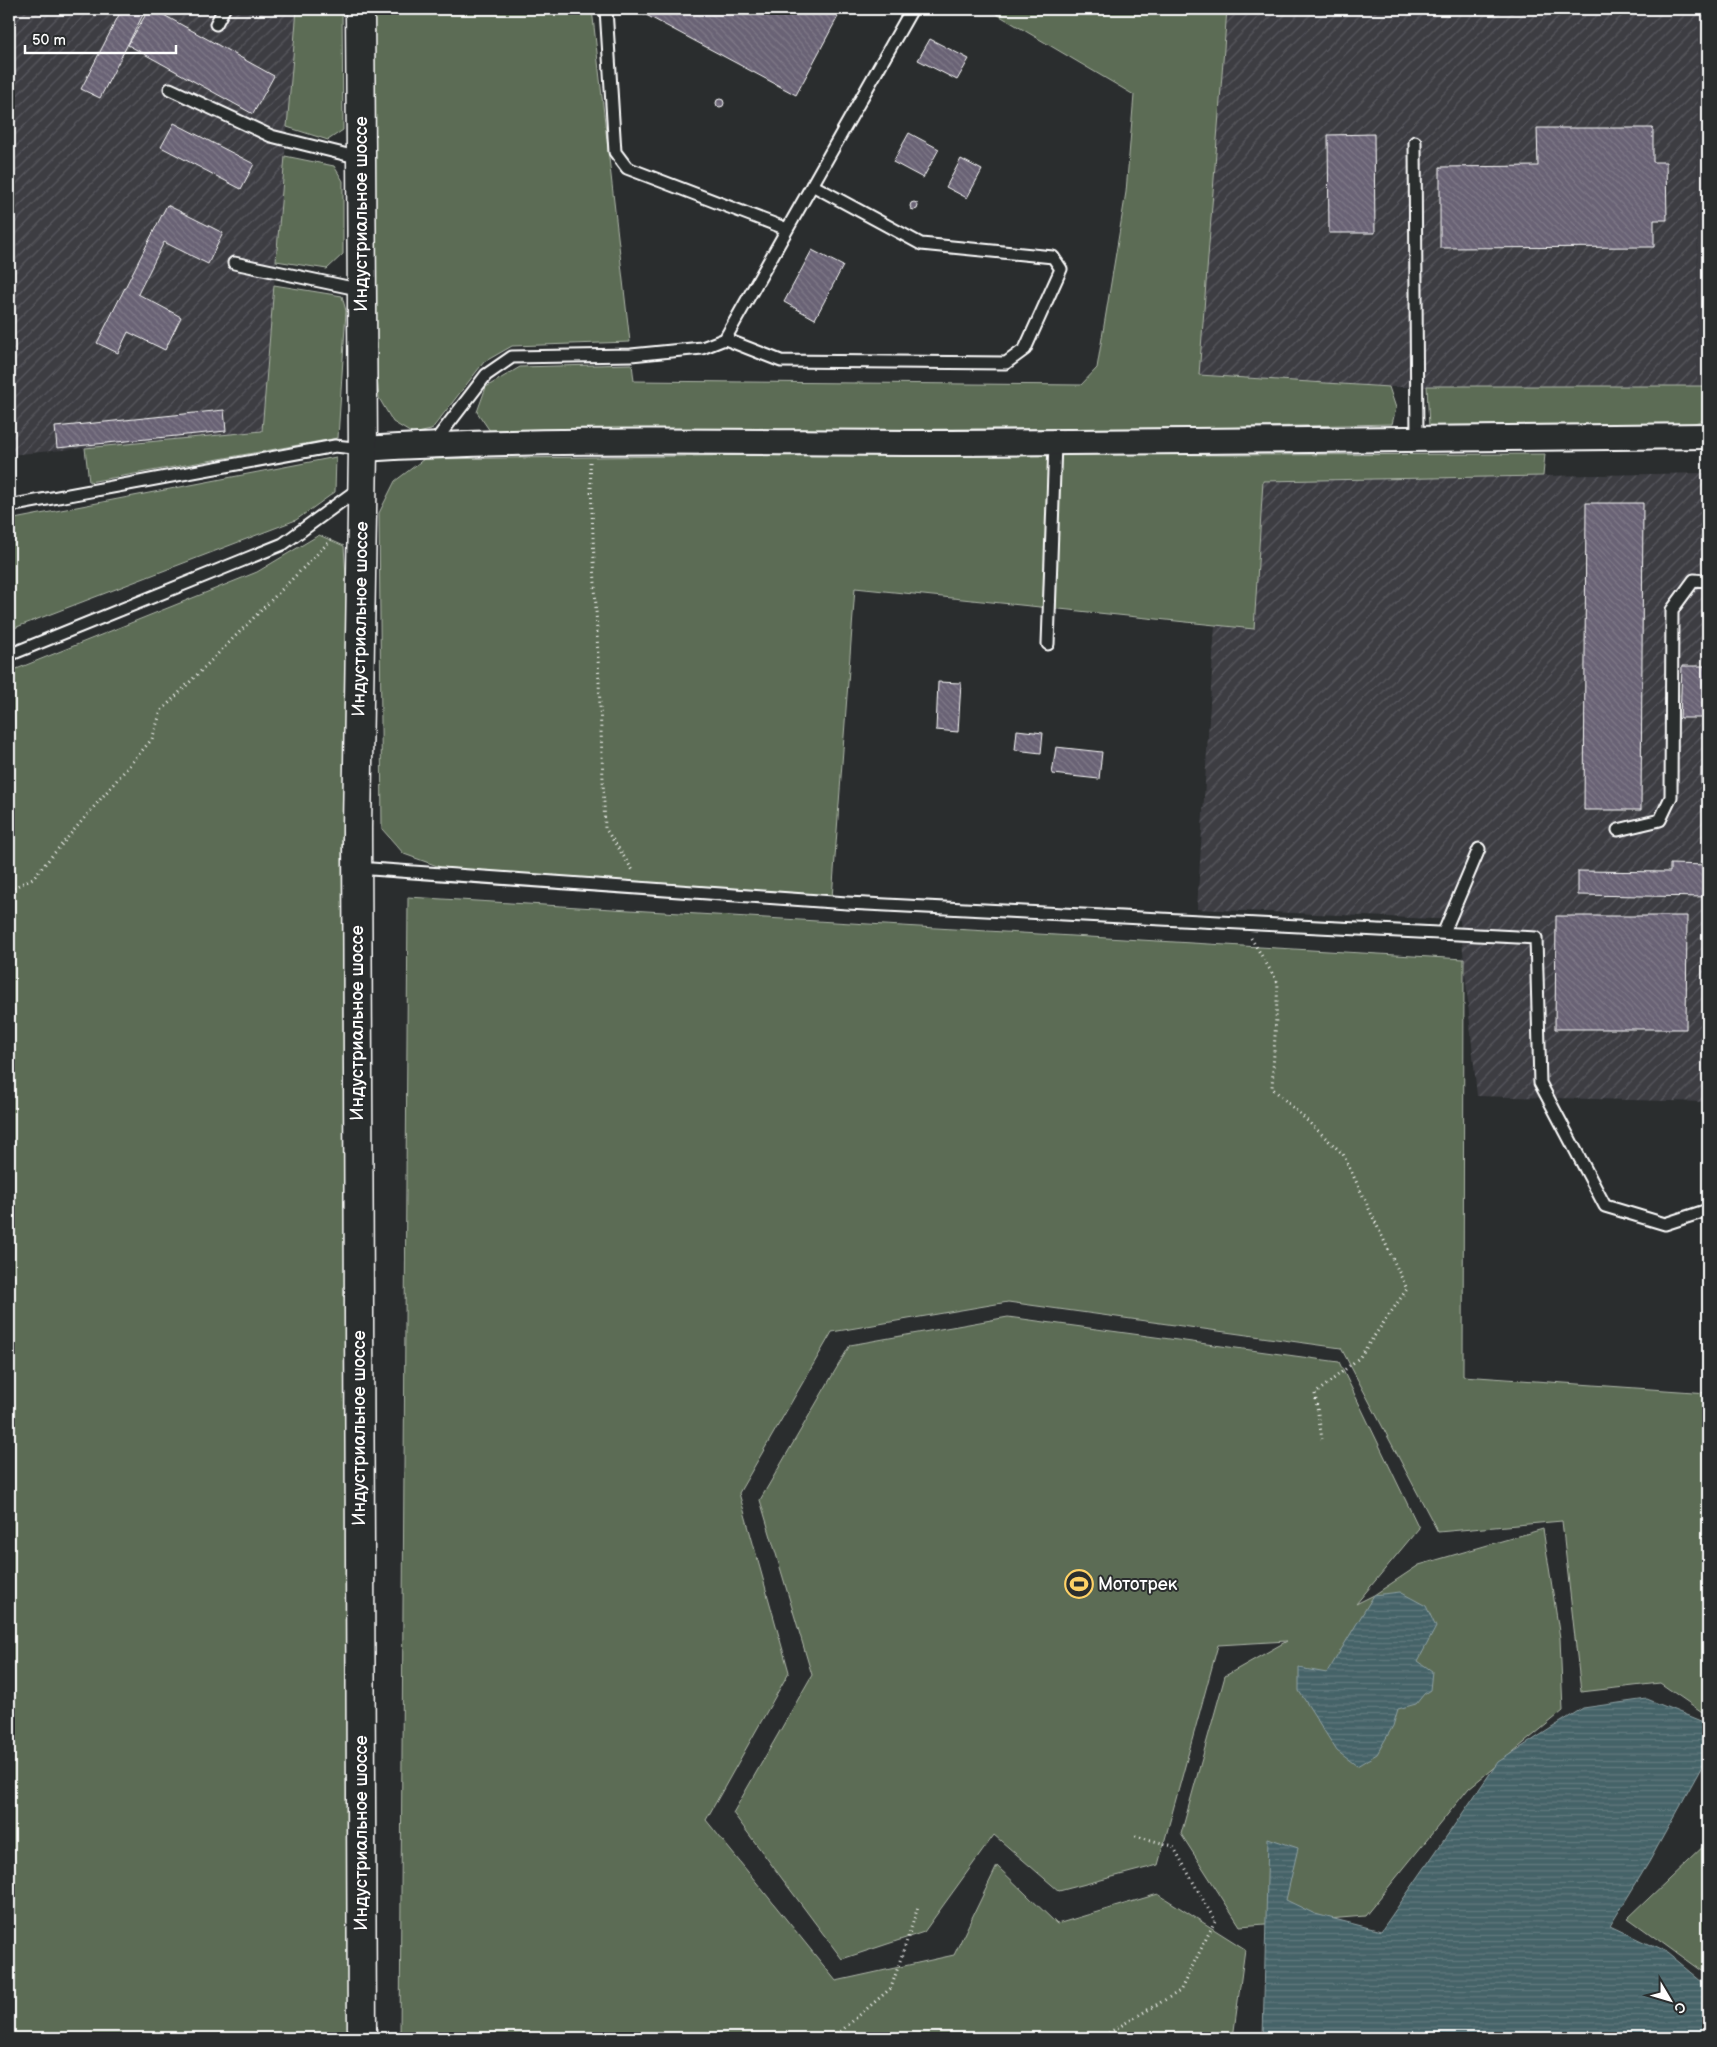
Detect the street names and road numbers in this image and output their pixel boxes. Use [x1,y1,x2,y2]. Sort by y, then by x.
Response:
street label: Индустриальное шоссе [351,116,372,312]
street label: Индустриальное шоссе [348,521,373,717]
street label: Индустриальное шоссе [347,925,368,1121]
street label: Индустриальное шоссе [349,1330,370,1526]
street label: Индустриальное шоссе [351,1735,372,1931]

